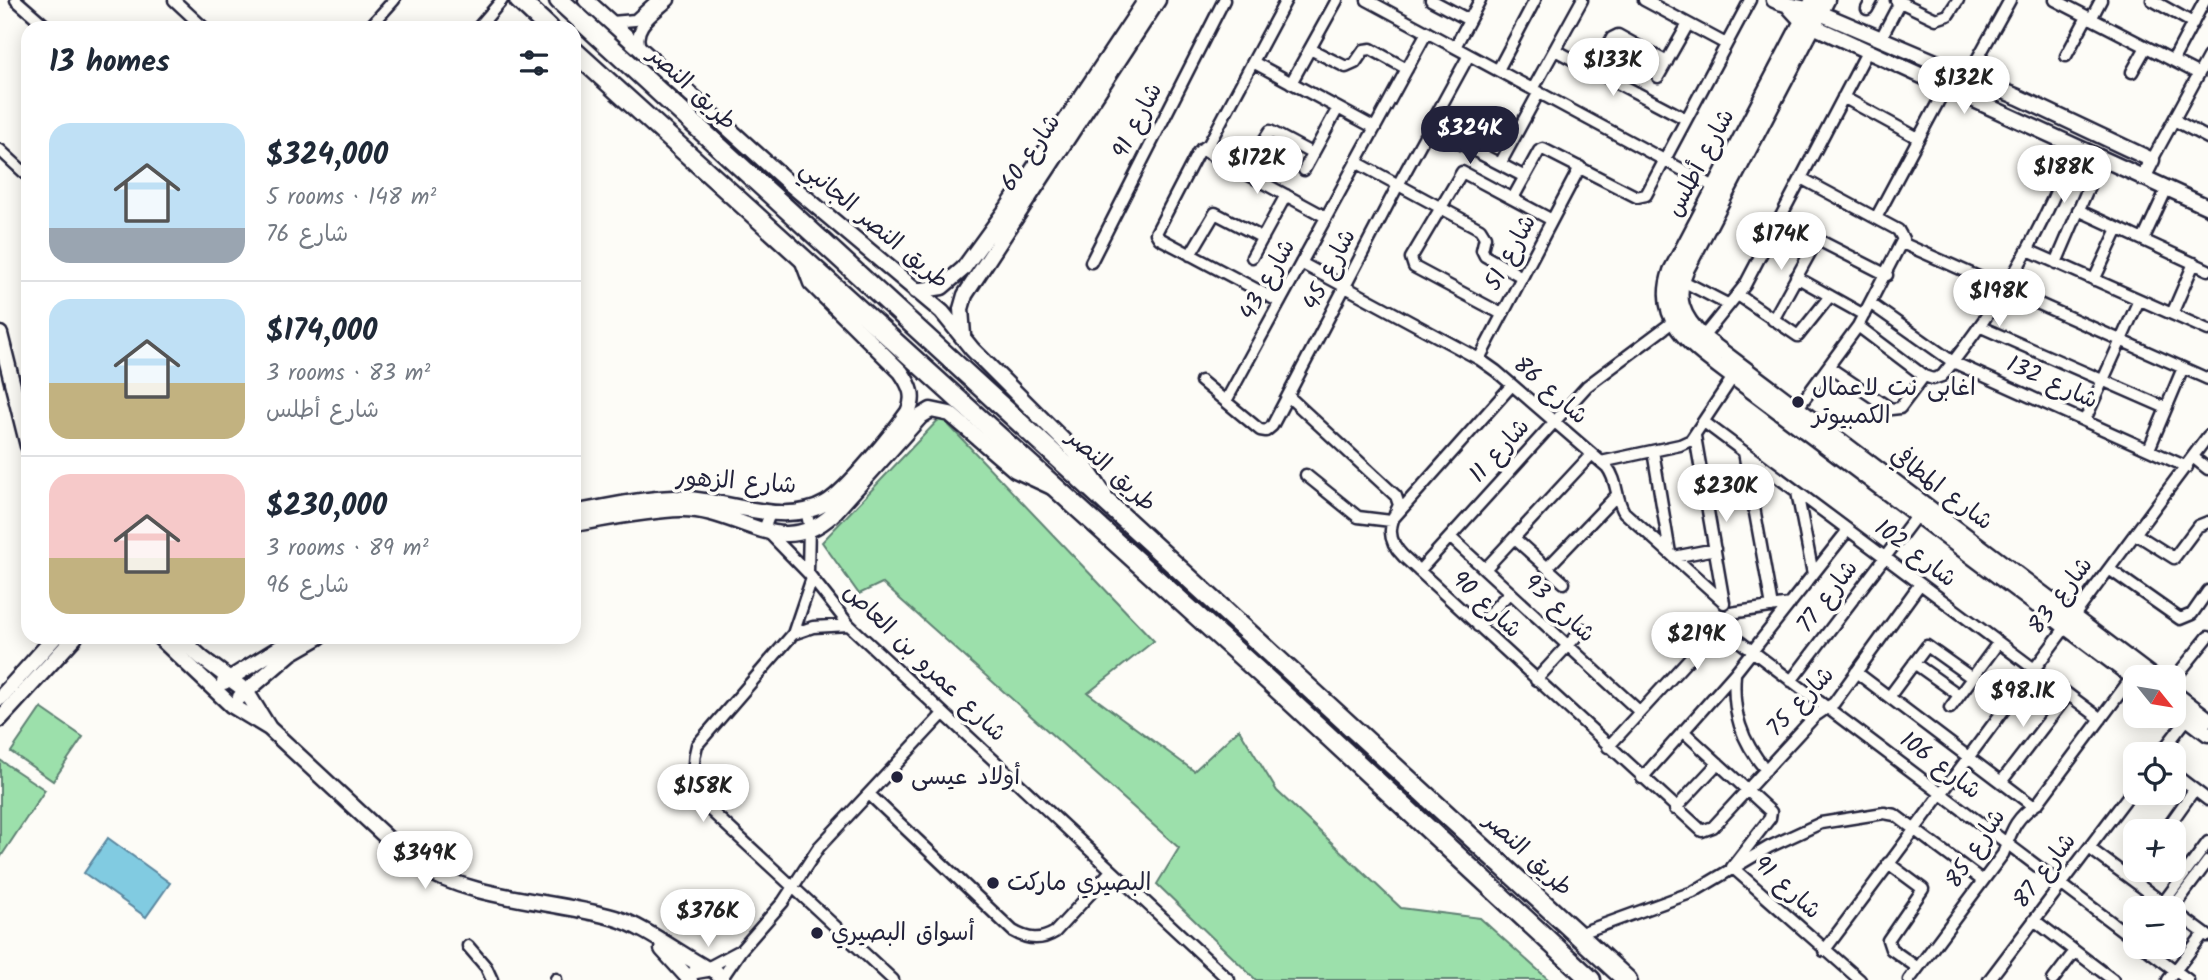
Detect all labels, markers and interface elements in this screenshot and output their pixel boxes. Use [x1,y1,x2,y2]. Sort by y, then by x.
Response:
street label: طريق النصر [637,36,746,141]
pin: $133K [1564,38,1662,98]
text: 13 homes [49,39,170,87]
text: $133K [1583,43,1643,79]
icon: filters [515,44,553,82]
pin: $132K [1915,57,2013,116]
text: $132K [1934,61,1994,97]
street label: شارع 91 [1102,76,1174,166]
street label: شارع أطلس [1656,102,1746,224]
street label: شارع 60 [991,106,1071,200]
pin: $324K [1421,106,1519,166]
text: $324K [1437,111,1503,147]
text: $324,000 [266,132,388,180]
pin: $172K [1208,136,1306,196]
text: $172K [1228,141,1286,177]
pin: $188K [2015,146,2113,205]
street label: طريق النصر الجانبي [790,150,958,300]
text: $188K [2033,150,2095,186]
icon: home [105,151,189,235]
text: 5 rooms · 148 m² [266,180,436,216]
street label: شارع 51 [1475,208,1547,298]
pin: $174K [1732,212,1830,272]
text: شارع 76 [266,217,348,253]
text: $174K [1752,217,1810,253]
street label: شارع 45 [1293,222,1367,318]
street label: شارع 43 [1229,232,1307,328]
pin: $198K [1950,270,2048,329]
text: $198K [1969,274,2029,310]
text: $174,000 [266,308,377,356]
icon: home [105,327,189,411]
street label: شارع 132 [2000,346,2104,420]
street label: شارع 86 [1503,347,1597,435]
text: 3 rooms · 83 m² [266,356,430,392]
place label: اغابى نت لاعمال الكمبيوتر [1810,369,1976,436]
text: شارع أطلس [266,393,379,429]
marker: اغابى نت لاعمال الكمبيوتر [1790,394,1806,410]
street label: شارع 11 [1460,409,1540,493]
street label: طريق النصر [1056,418,1165,522]
street label: شارع المطافي [1881,437,2001,541]
street label: شارع الزهور [673,458,798,506]
pin: $230K [1677,464,1775,524]
text: $230K [1693,469,1759,505]
text: $230,000 [266,483,387,531]
icon: home [105,502,189,586]
street label: شارع 102 [1865,510,1965,598]
text: 3 rooms · 89 m² [266,531,429,567]
street label: شارع 83 [2018,548,2104,644]
street label: شارع 77 [1787,552,1869,642]
street label: شارع 90 [1442,562,1530,648]
street label: شارع 93 [1514,565,1604,653]
text: شارع 96 [266,568,349,604]
street label: شارع عمرو بن العاص [833,574,1015,752]
pin: $219K [1648,612,1746,672]
text: $219K [1667,617,1727,653]
street label: شارع 75 [1758,657,1844,747]
north arrow [2123,665,2186,728]
map controls [2123,665,2186,959]
pin: $98.1K [1966,670,2080,729]
text: $98.1K [1990,674,2056,710]
street label: شارع 106 [1891,722,1989,810]
button: locate [2123,742,2186,805]
place label: أولاد عيسى [911,758,1020,797]
pin: $158K [654,764,752,824]
text: $158K [673,769,733,805]
marker: أولاد عيسى [889,769,905,785]
street label: شارع 85 [1935,801,2017,897]
street label: طريق النصر [1473,802,1582,907]
button: + [2123,819,2186,882]
street label: شارع 87 [2003,824,2087,918]
pin: $349K [376,832,474,891]
text: $349K [393,836,457,872]
street label: شارع 91 [1744,846,1830,930]
place label: البصيري ماركت [1007,864,1151,903]
marker: البصيري ماركت [985,875,1001,891]
pin: $376K [659,890,757,949]
text: $376K [676,894,740,930]
button: − [2123,896,2186,959]
place label: أسواق البصيري [831,914,975,953]
marker: أسواق البصيري [809,925,825,941]

